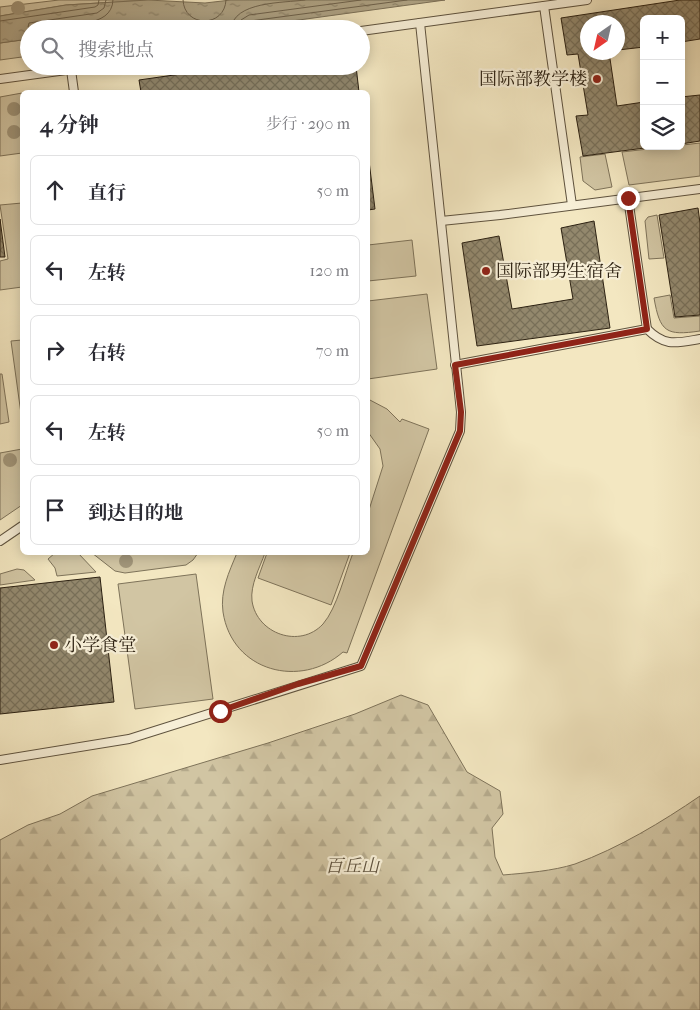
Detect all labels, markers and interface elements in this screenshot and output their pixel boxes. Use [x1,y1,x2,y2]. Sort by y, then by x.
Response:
north arrow [580,15,625,60]
map controls [640,15,685,150]
button: + [640,15,685,60]
search box [20,20,370,75]
icon: search [38,34,66,62]
text: 搜索地点 [78,39,154,61]
button: − [640,60,685,105]
place label: 国际部教学楼 [479,69,587,90]
marker: 国际部教学楼 [591,73,603,85]
button: layers [640,105,685,150]
text: 4 分钟 [40,113,99,137]
text: 步行 · 290 m [266,114,350,133]
icon: ahead [41,176,69,204]
text: 50 m [317,181,349,200]
text: 直行 [88,182,126,204]
route end [617,187,640,210]
icon: left [41,256,69,284]
text: 120 m [310,261,349,280]
place label: 国际部男生宿舍 [496,261,622,282]
text: 左转 [88,262,126,284]
marker: 国际部男生宿舍 [480,265,492,277]
icon: right [41,336,69,364]
text: 70 m [316,341,349,360]
text: 右转 [88,342,126,364]
icon: left [41,416,69,444]
text: 50 m [317,421,349,440]
text: 左转 [88,422,126,444]
icon: arrive [41,496,69,524]
text: 到达目的地 [88,502,183,524]
place label: 小学食堂 [64,635,136,656]
marker: 小学食堂 [48,639,60,651]
route start [209,700,232,723]
park label: 百丘山 [325,856,381,877]

